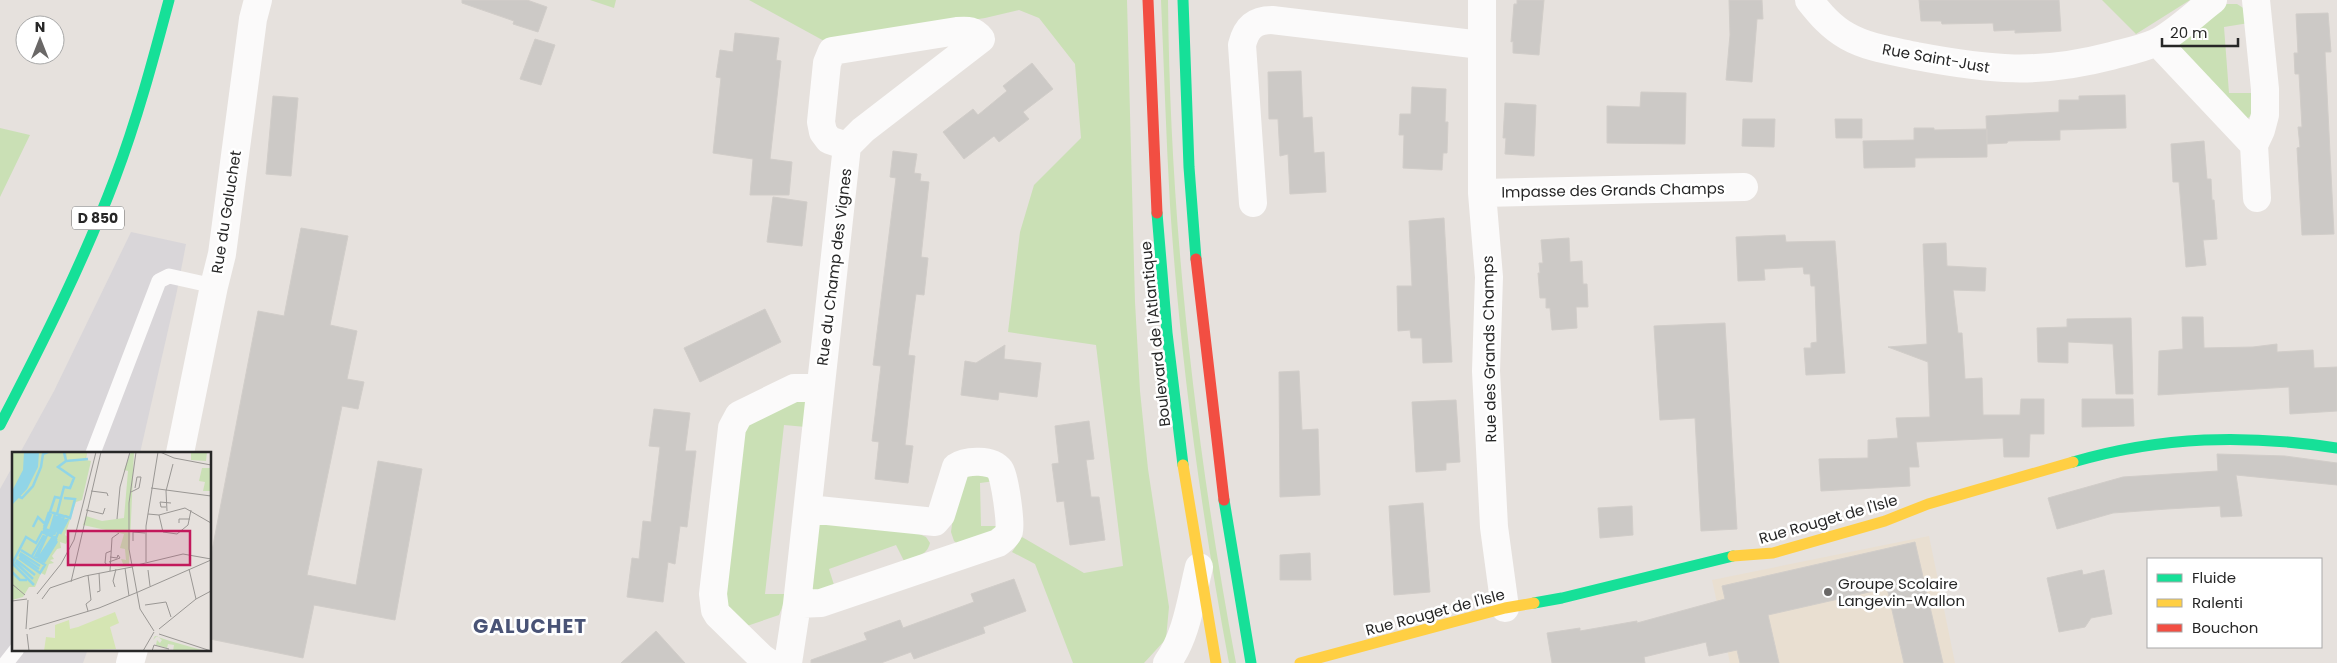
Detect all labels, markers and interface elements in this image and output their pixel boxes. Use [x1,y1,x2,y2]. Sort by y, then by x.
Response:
north arrow [15,15,65,65]
scale bar [2162,15,2238,47]
text: N [35,17,45,37]
text: 20 m [2170,22,2208,43]
street label: Rue Saint-Just [1881,38,1991,78]
street label: Rue du Galuchet [206,149,246,275]
street label: Rue du Champ des Vignes [811,167,857,367]
street label: Impasse des Grands Champs [1501,178,1725,202]
road number: D 850 [72,207,124,230]
street label: Boulevard de l'Atlantique [1135,240,1175,428]
street label: Rue des Grands Champs [1477,255,1501,443]
inset map [12,452,211,650]
street label: Rue Rouget de l'Isle [1756,489,1900,549]
legend [2147,558,2322,648]
text: Fluide [2192,567,2236,588]
place label: Groupe Scolaire Langevin-Wallon [1838,573,1965,611]
street label: Rue Rouget de l'Isle [1363,583,1507,641]
marker: Groupe Scolaire Langevin-Wallon [1822,586,1834,598]
text: Ralenti [2192,592,2243,613]
district label: GALUCHET [473,612,587,640]
text: Bouchon [2192,617,2258,638]

